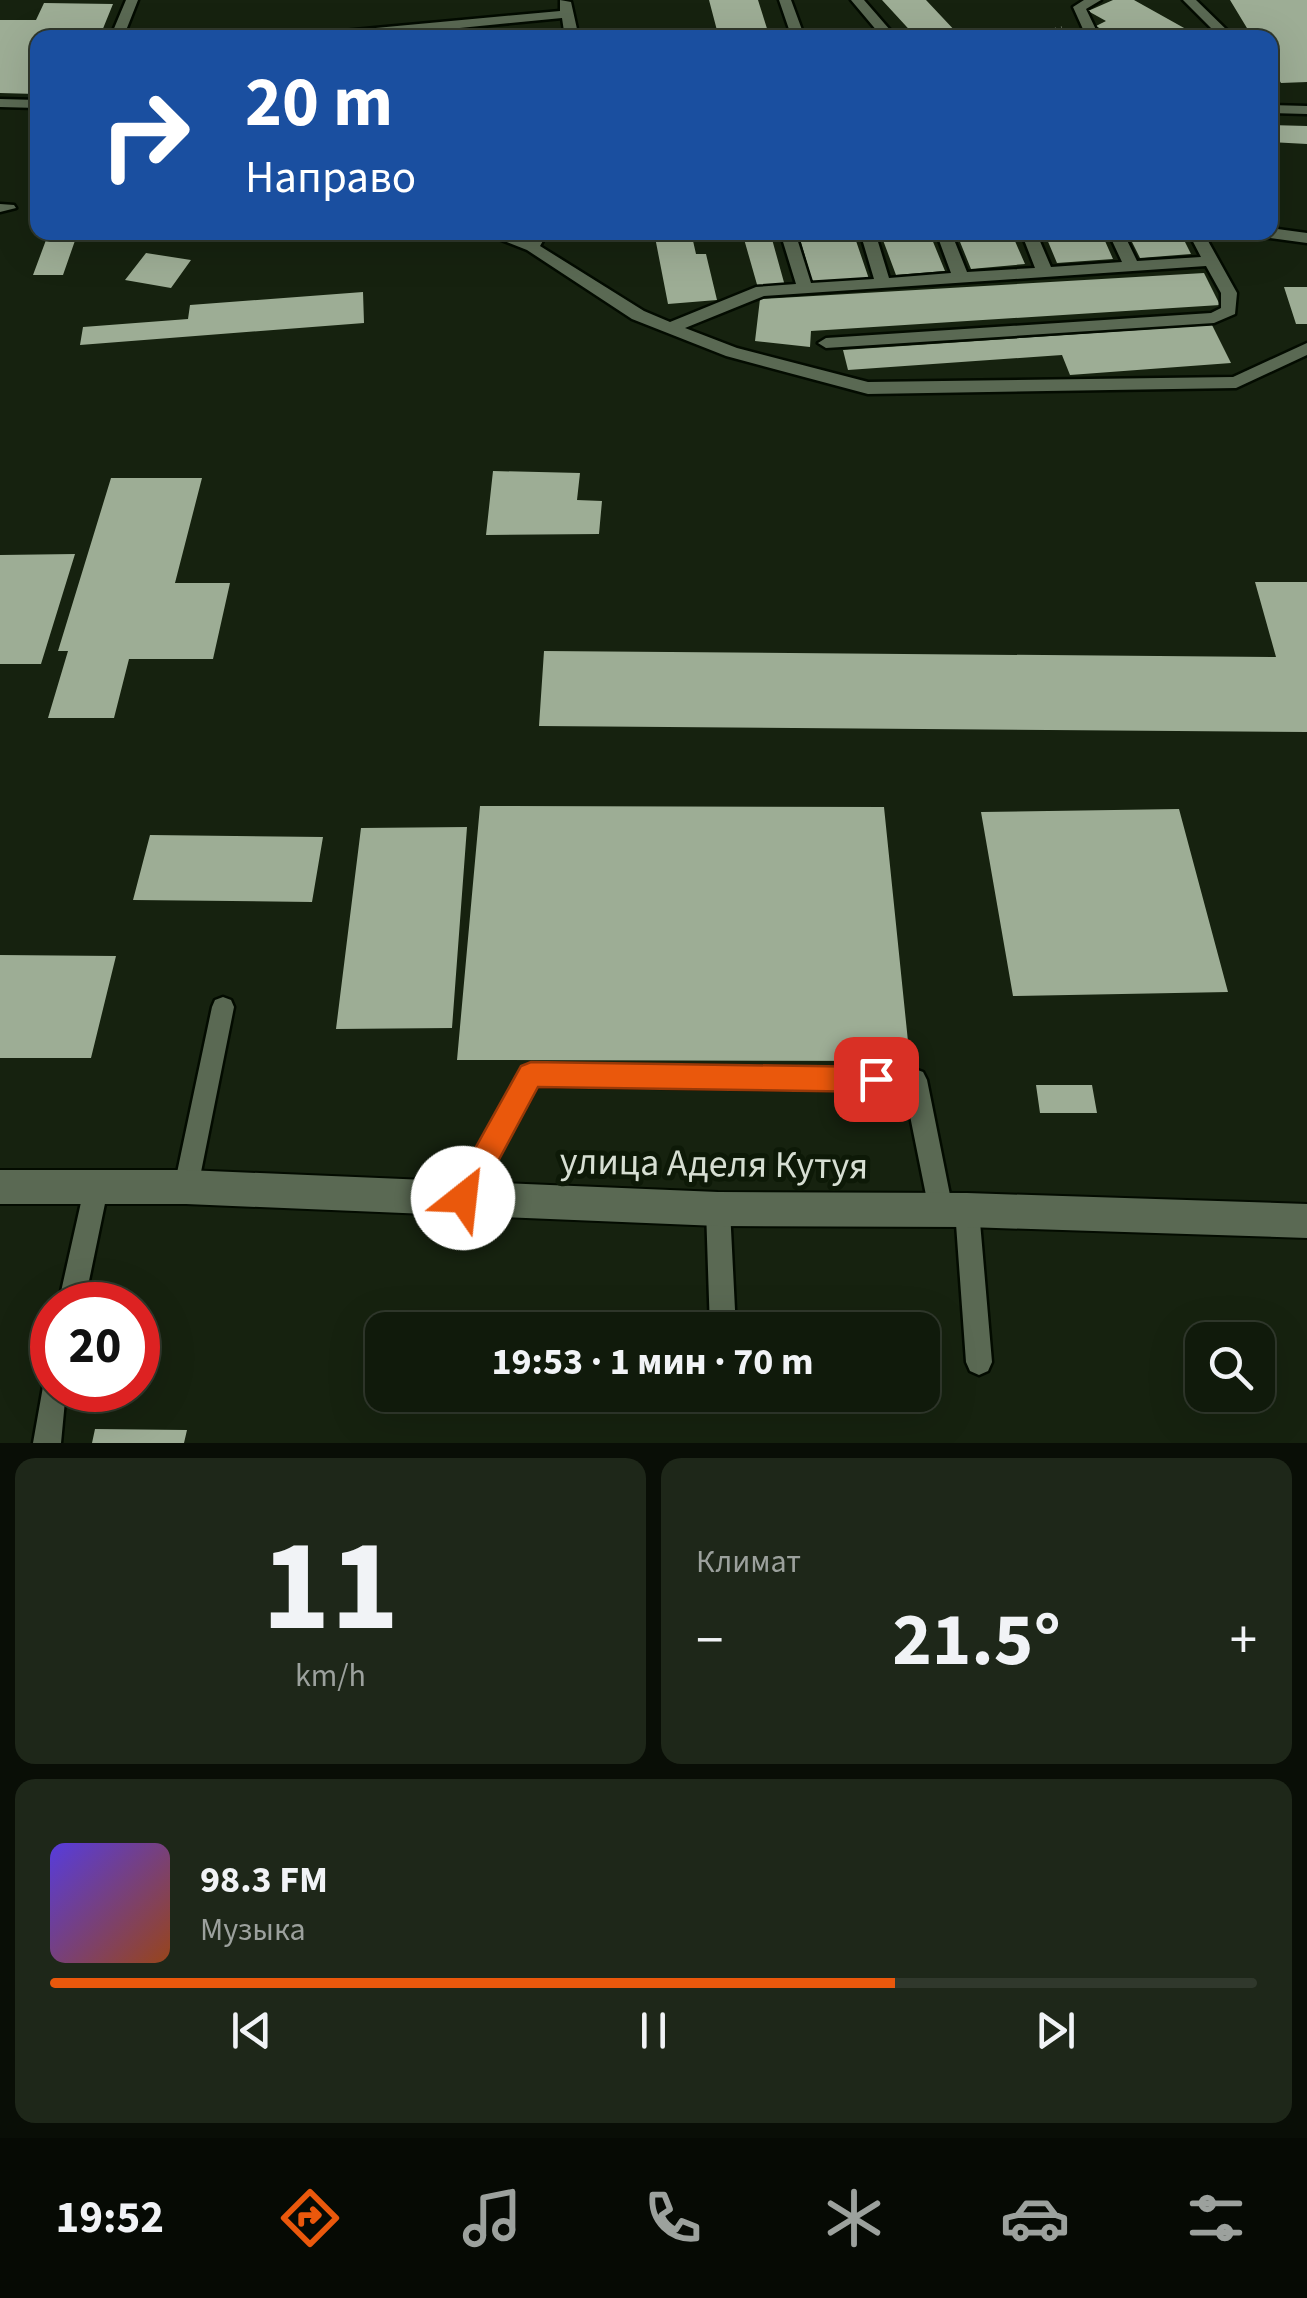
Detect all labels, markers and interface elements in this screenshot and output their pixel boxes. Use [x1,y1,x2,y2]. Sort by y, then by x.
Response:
text: 20 m [245,53,393,153]
icon: right [80,70,210,200]
text: Направо [245,146,416,210]
pin [834,1037,919,1122]
icon: arrive [849,1052,904,1107]
street label: улица Аделя Кутуя [559,1134,869,1194]
position arrow [411,1146,515,1250]
speed limit sign: 20 [30,1282,160,1412]
map controls [1185,1322,1275,1412]
button: search [1185,1322,1275,1412]
text: 19:53 · 1 мин · 70 m [491,1335,814,1389]
text: 11 [262,1495,399,1680]
text: Климат [696,1539,801,1585]
text: 21.5° [892,1587,1061,1694]
text: − [696,1602,723,1680]
text: + [1230,1602,1257,1680]
text: km/h [295,1653,366,1699]
text: 98.3 FM [200,1853,328,1907]
text: Музыка [200,1907,306,1953]
icon: previous [224,2003,279,2058]
icon: pause [626,2003,681,2058]
icon: next [1028,2003,1083,2058]
icon: directions [275,2183,345,2253]
icon: music [457,2183,527,2253]
icon: phone [638,2183,708,2253]
icon: climate [819,2183,889,2253]
icon: car [1000,2183,1070,2253]
icon: filters [1181,2183,1251,2253]
text: 19:52 [56,2186,164,2250]

